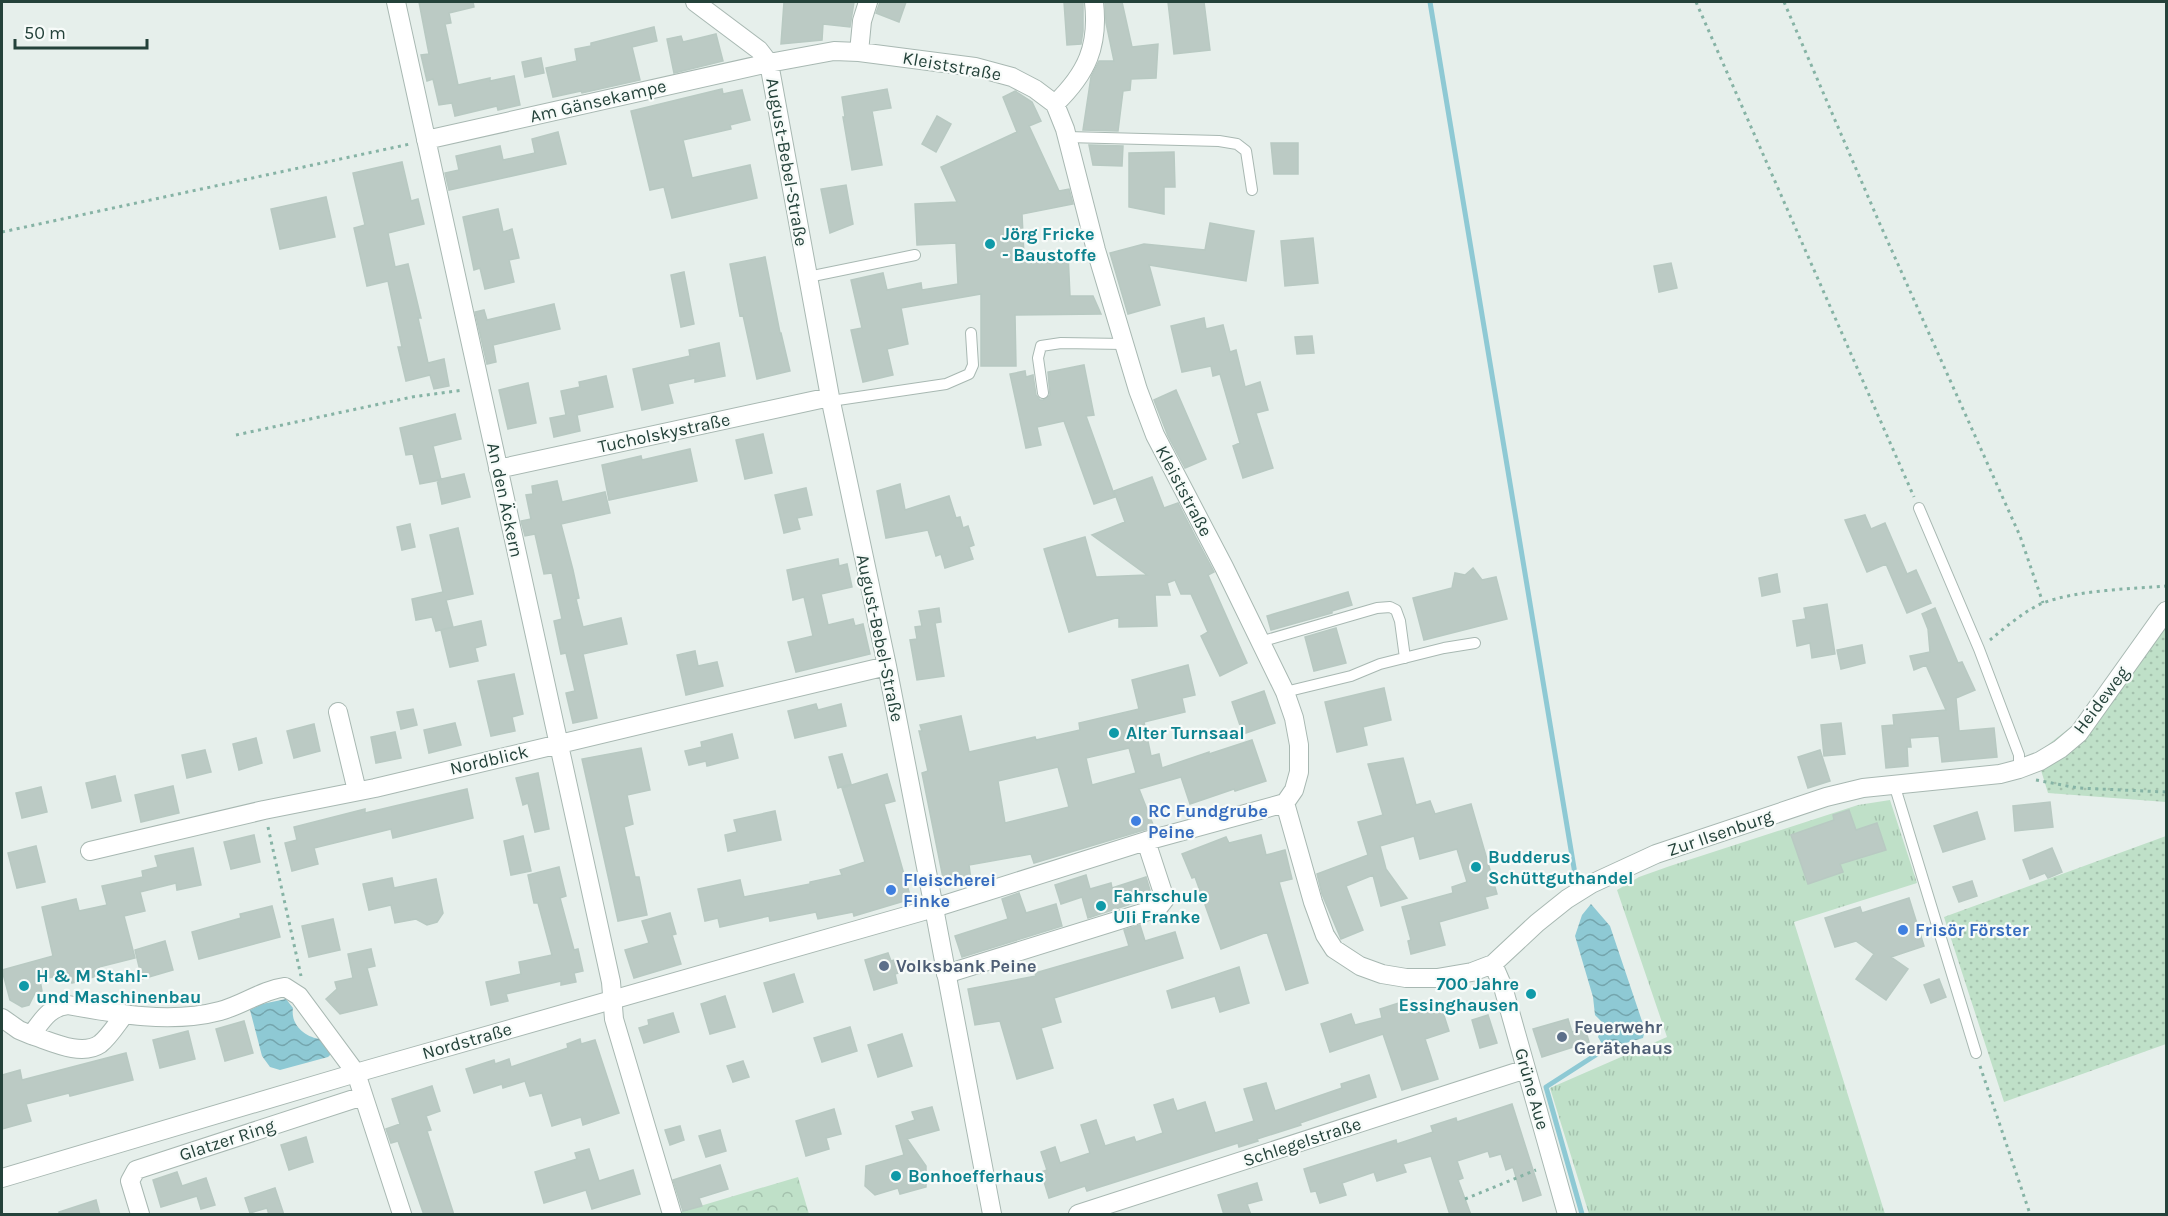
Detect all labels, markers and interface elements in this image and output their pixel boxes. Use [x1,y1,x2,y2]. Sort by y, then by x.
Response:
scale bar [15,12,147,50]
text: 50 m [24,22,66,44]
street label: Kleiststraße [901,47,1003,85]
street label: Am Gänsekampe [528,75,668,127]
street label: August-Bebel-Straße [761,76,813,248]
place label: Jörg Fricke - Baustoffe [1002,223,1096,266]
marker: Jörg Fricke - Baustoffe [983,237,997,251]
street label: Tucholskystraße [596,408,732,458]
street label: An den Äckern [482,441,528,559]
street label: Kleiststraße [1151,442,1217,540]
street label: August-Bebel-Straße [851,552,909,724]
street label: Heideweg [2068,662,2134,738]
place label: Alter Turnsaal [1126,722,1245,744]
marker: Alter Turnsaal [1107,726,1121,740]
street label: Nordblick [448,740,530,780]
place label: RC Fundgrube Peine [1148,800,1268,843]
street label: Zur Ilsenburg [1664,805,1776,861]
marker: RC Fundgrube Peine [1129,814,1143,828]
place label: Budderus Schüttguthandel [1488,846,1634,889]
marker: Budderus Schüttguthandel [1469,860,1483,874]
place label: Fleischerei Finke [903,869,996,912]
marker: Fleischerei Finke [884,883,898,897]
place label: Fahrschule Uli Franke [1113,885,1208,928]
marker: Fahrschule Uli Franke [1094,899,1108,913]
place label: Frisör Förster [1915,919,2029,941]
marker: Frisör Förster [1896,923,1910,937]
place label: Volksbank Peine [896,955,1037,977]
marker: Volksbank Peine [877,959,891,973]
place label: H & M Stahl- und Maschinenbau [36,965,201,1008]
place label: 700 Jahre Essinghausen [1399,973,1519,1016]
marker: H & M Stahl- und Maschinenbau [17,979,31,993]
marker: 700 Jahre Essinghausen [1524,987,1538,1001]
place label: Feuerwehr Gerätehaus [1574,1016,1673,1059]
street label: Nordstraße [420,1018,514,1064]
marker: Feuerwehr Gerätehaus [1555,1030,1569,1044]
street label: Grüne Aue [1510,1046,1554,1132]
street label: Schlegelstraße [1240,1113,1364,1171]
street label: Glatzer Ring [176,1114,278,1166]
place label: Bonhoefferhaus [908,1165,1044,1187]
marker: Bonhoefferhaus [889,1169,903,1183]

